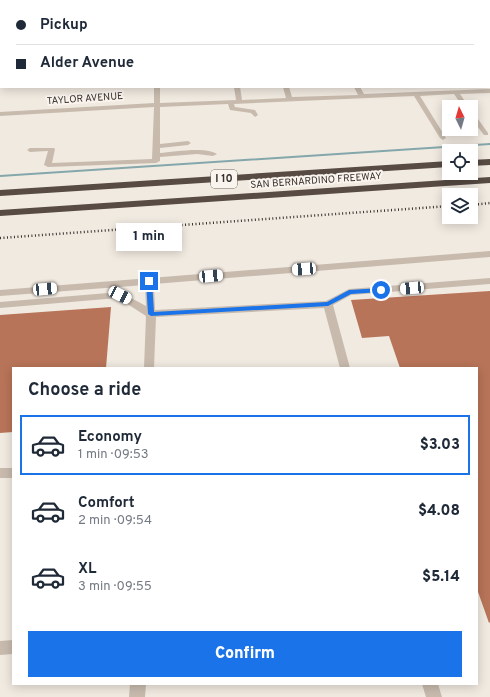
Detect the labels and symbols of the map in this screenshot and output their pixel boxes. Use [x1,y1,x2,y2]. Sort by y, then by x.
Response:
street label: TAYLOR AVENUE [46,90,124,108]
north arrow [442,100,478,136]
road number: I 10 [211,170,237,188]
street label: SAN BERNARDINO FREEWAY [250,170,383,192]
callout: 1 min [116,223,182,251]
car [292,262,316,276]
car [199,269,223,283]
route end [140,272,158,290]
route start [372,281,390,299]
car [400,281,424,295]
car [33,282,57,296]
car [107,284,133,306]

